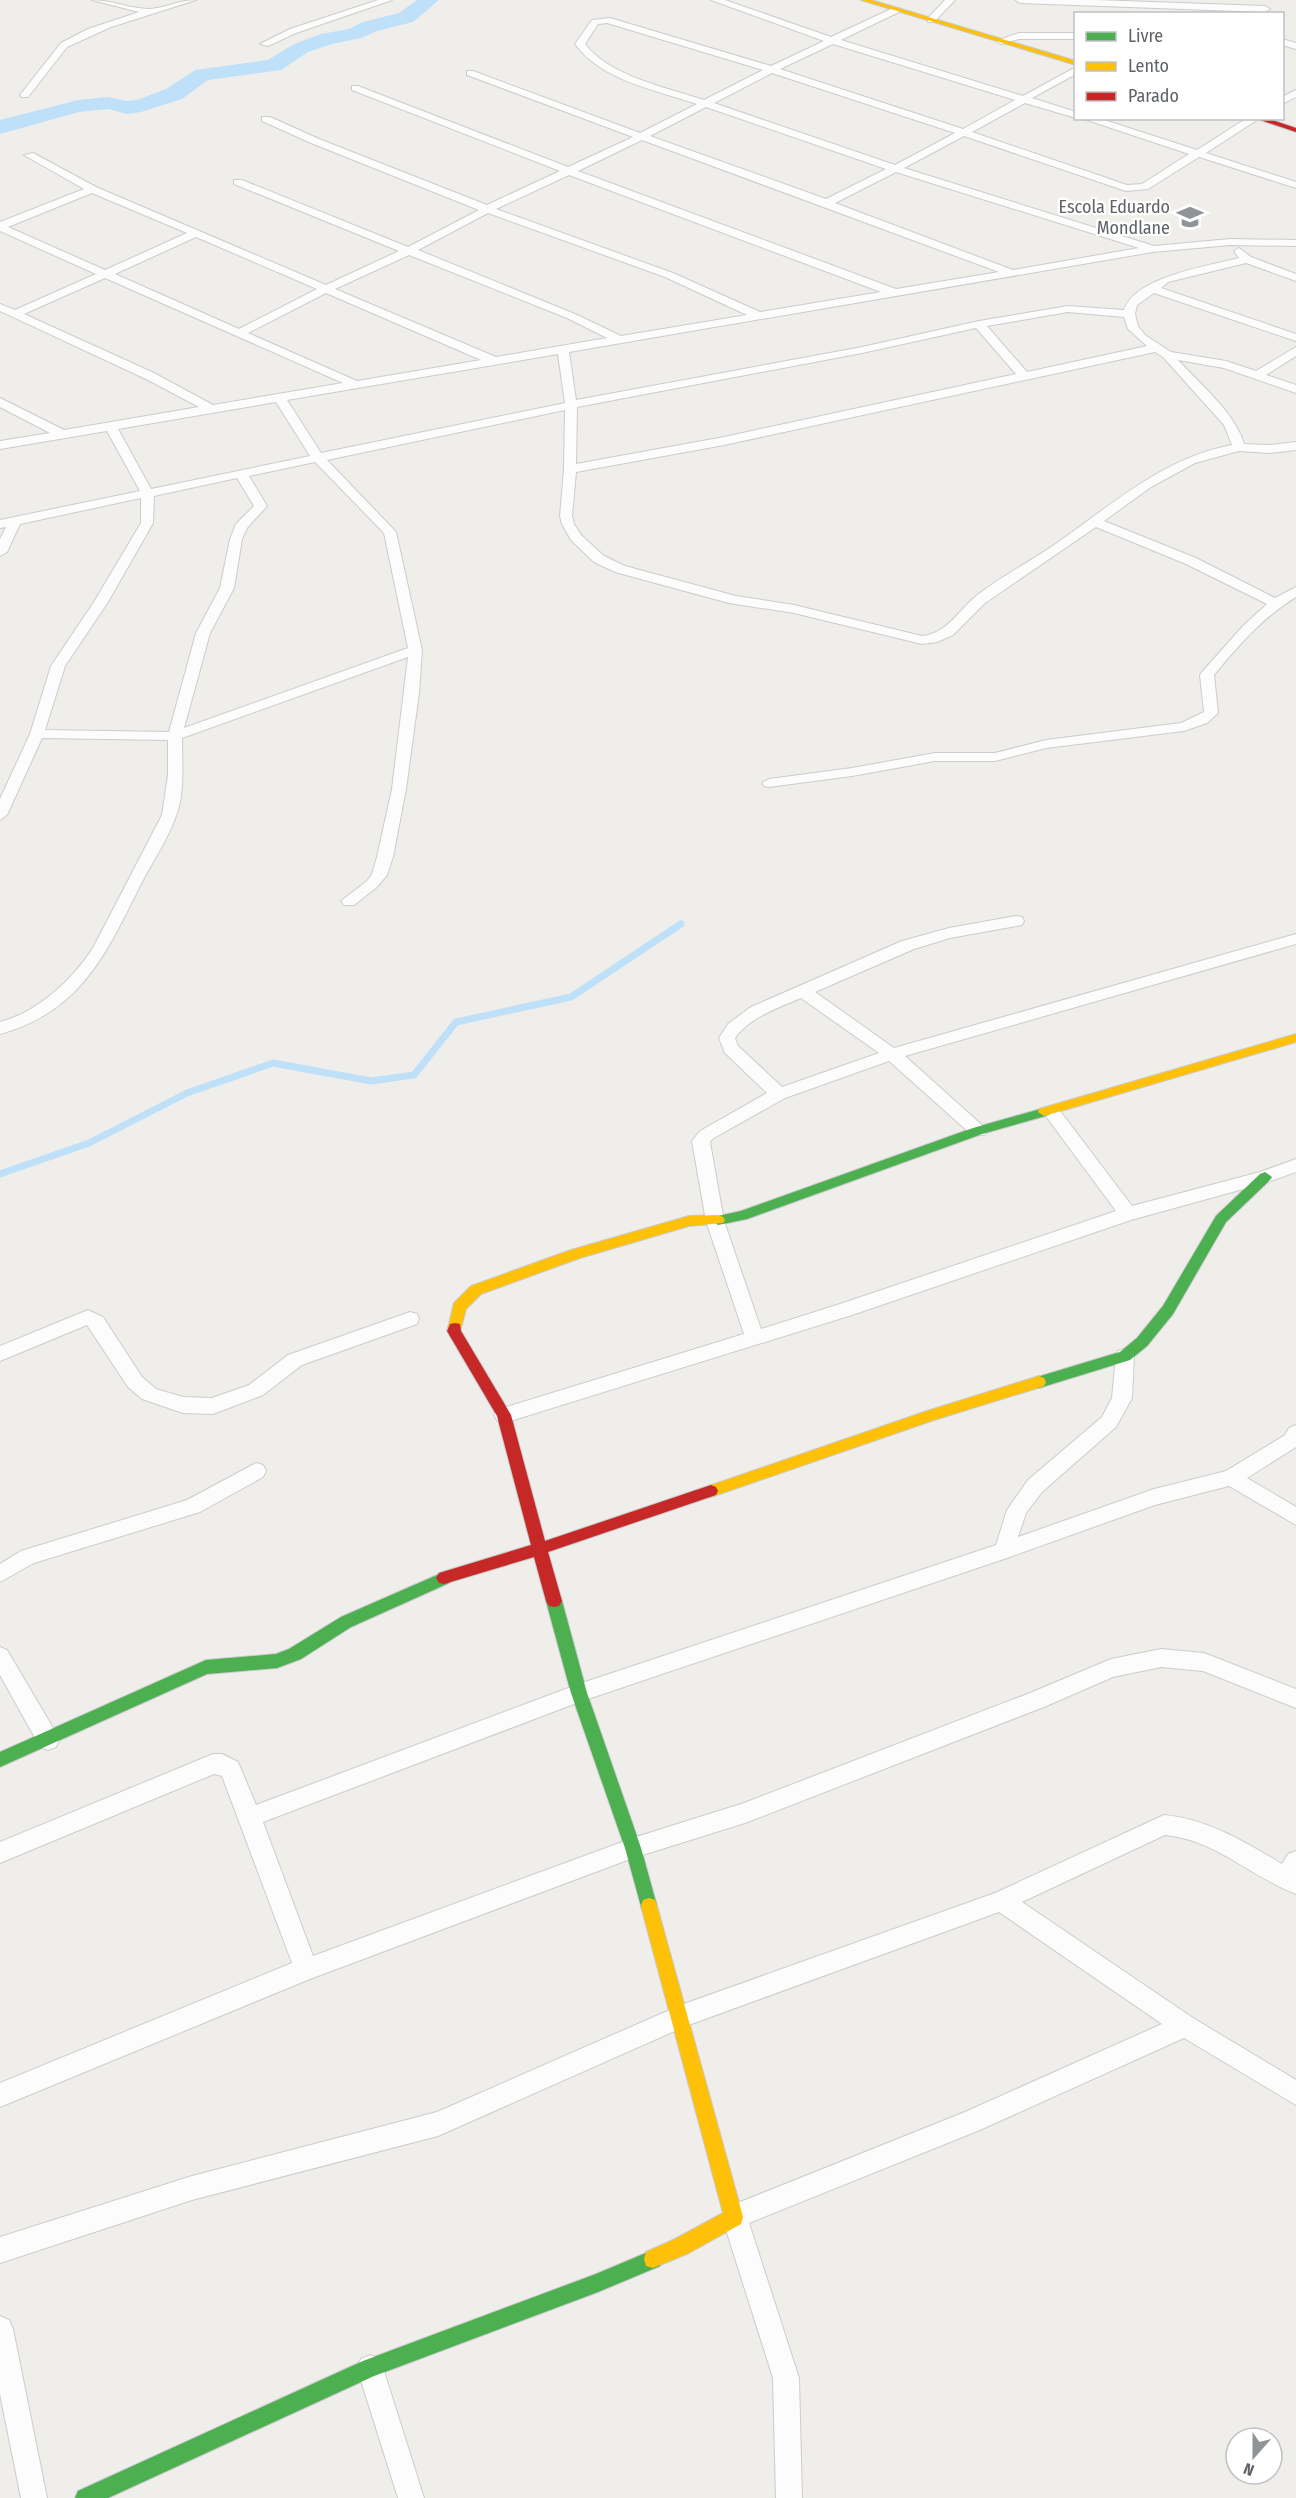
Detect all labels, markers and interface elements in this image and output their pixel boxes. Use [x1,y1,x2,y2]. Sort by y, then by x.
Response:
legend [1074,12,1284,120]
text: Livre [1128,25,1163,47]
text: Lento [1128,55,1169,77]
text: Parado [1128,85,1179,107]
place label: Escola Eduardo Mondlane [1059,196,1170,239]
school or university icon: Escola Eduardo Mondlane [1175,202,1205,232]
north arrow [1224,2426,1284,2486]
text: N [1241,2459,1257,2480]

